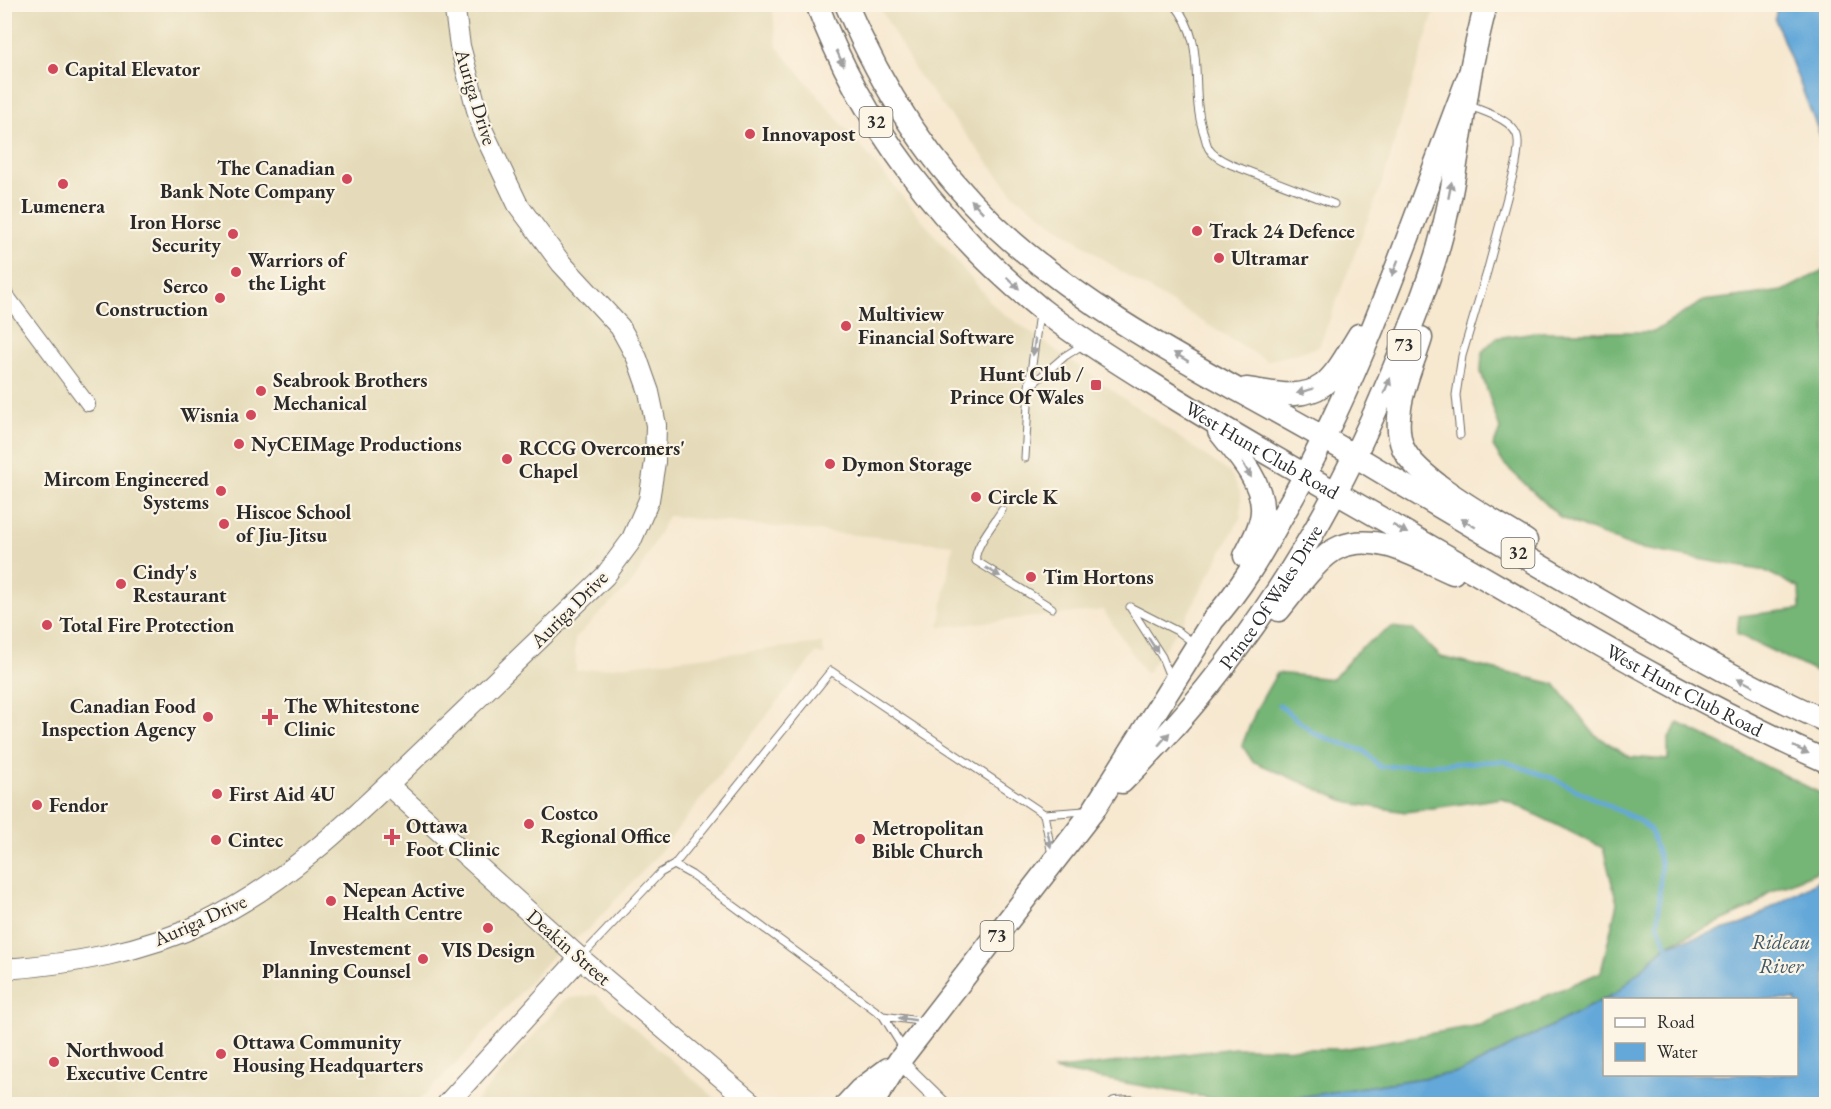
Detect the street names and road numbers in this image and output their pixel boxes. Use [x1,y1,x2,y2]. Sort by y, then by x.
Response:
street label: Auriga Drive [449,45,503,148]
road number: 32 [860,107,892,137]
road number: 73 [1388,330,1420,360]
street label: West Hunt Club Road [1180,395,1345,505]
street label: Prince Of Wales Drive [1213,520,1328,675]
road number: 32 [1502,538,1534,568]
street label: Auriga Drive [524,565,613,654]
street label: West Hunt Club Road [1601,638,1768,743]
street label: Auriga Drive [148,888,251,952]
street label: Deakin Street [521,903,617,991]
road number: 73 [980,921,1014,951]

